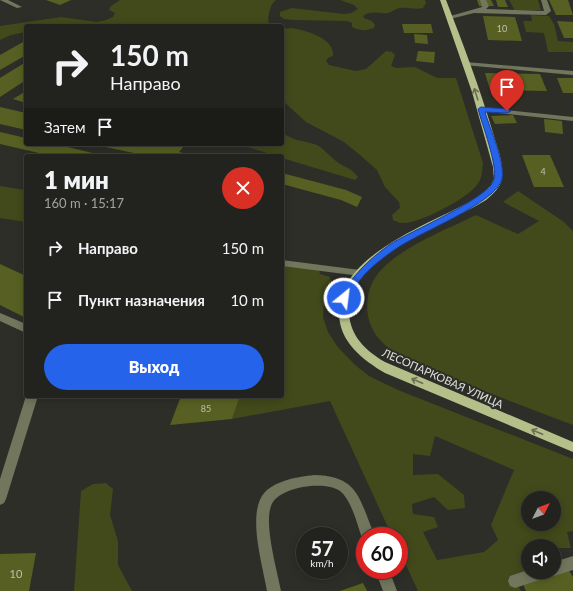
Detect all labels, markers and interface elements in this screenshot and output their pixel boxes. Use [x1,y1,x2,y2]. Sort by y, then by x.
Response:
house number: 10 [497,23,507,34]
text: 150 m [110,38,189,72]
icon: right [44,40,96,92]
pin [490,70,524,111]
text: Направо [110,72,181,94]
icon: arrive [496,76,518,98]
one-way arrow [472,88,479,101]
icon: arrive [94,116,116,138]
text: Затем [44,118,86,136]
text: 1 мин [44,165,109,194]
house number: 4 [540,166,546,177]
button: close [222,167,264,209]
text: 160 m · 15:17 [44,195,124,211]
icon: right [44,237,66,259]
text: Направо [78,239,138,257]
text: 150 m [222,239,264,257]
position arrow [323,277,365,319]
icon: arrive [44,289,66,311]
text: Пункт назначения [78,291,205,309]
text: 10 m [230,291,264,309]
button: Выход [44,344,264,390]
street label: ЛЕСОПАРКОВАЯ УЛИЦА [379,345,506,411]
one-way arrow [412,377,424,385]
house number: 85 [201,403,211,414]
one-way arrow [531,427,543,435]
north arrow [521,491,561,531]
map controls [521,491,561,579]
speed limit sign: 60 [356,527,408,579]
text: 57 [310,536,334,560]
button: sound [521,539,561,579]
text: km/h [310,557,334,569]
house number: 10 [10,567,23,580]

